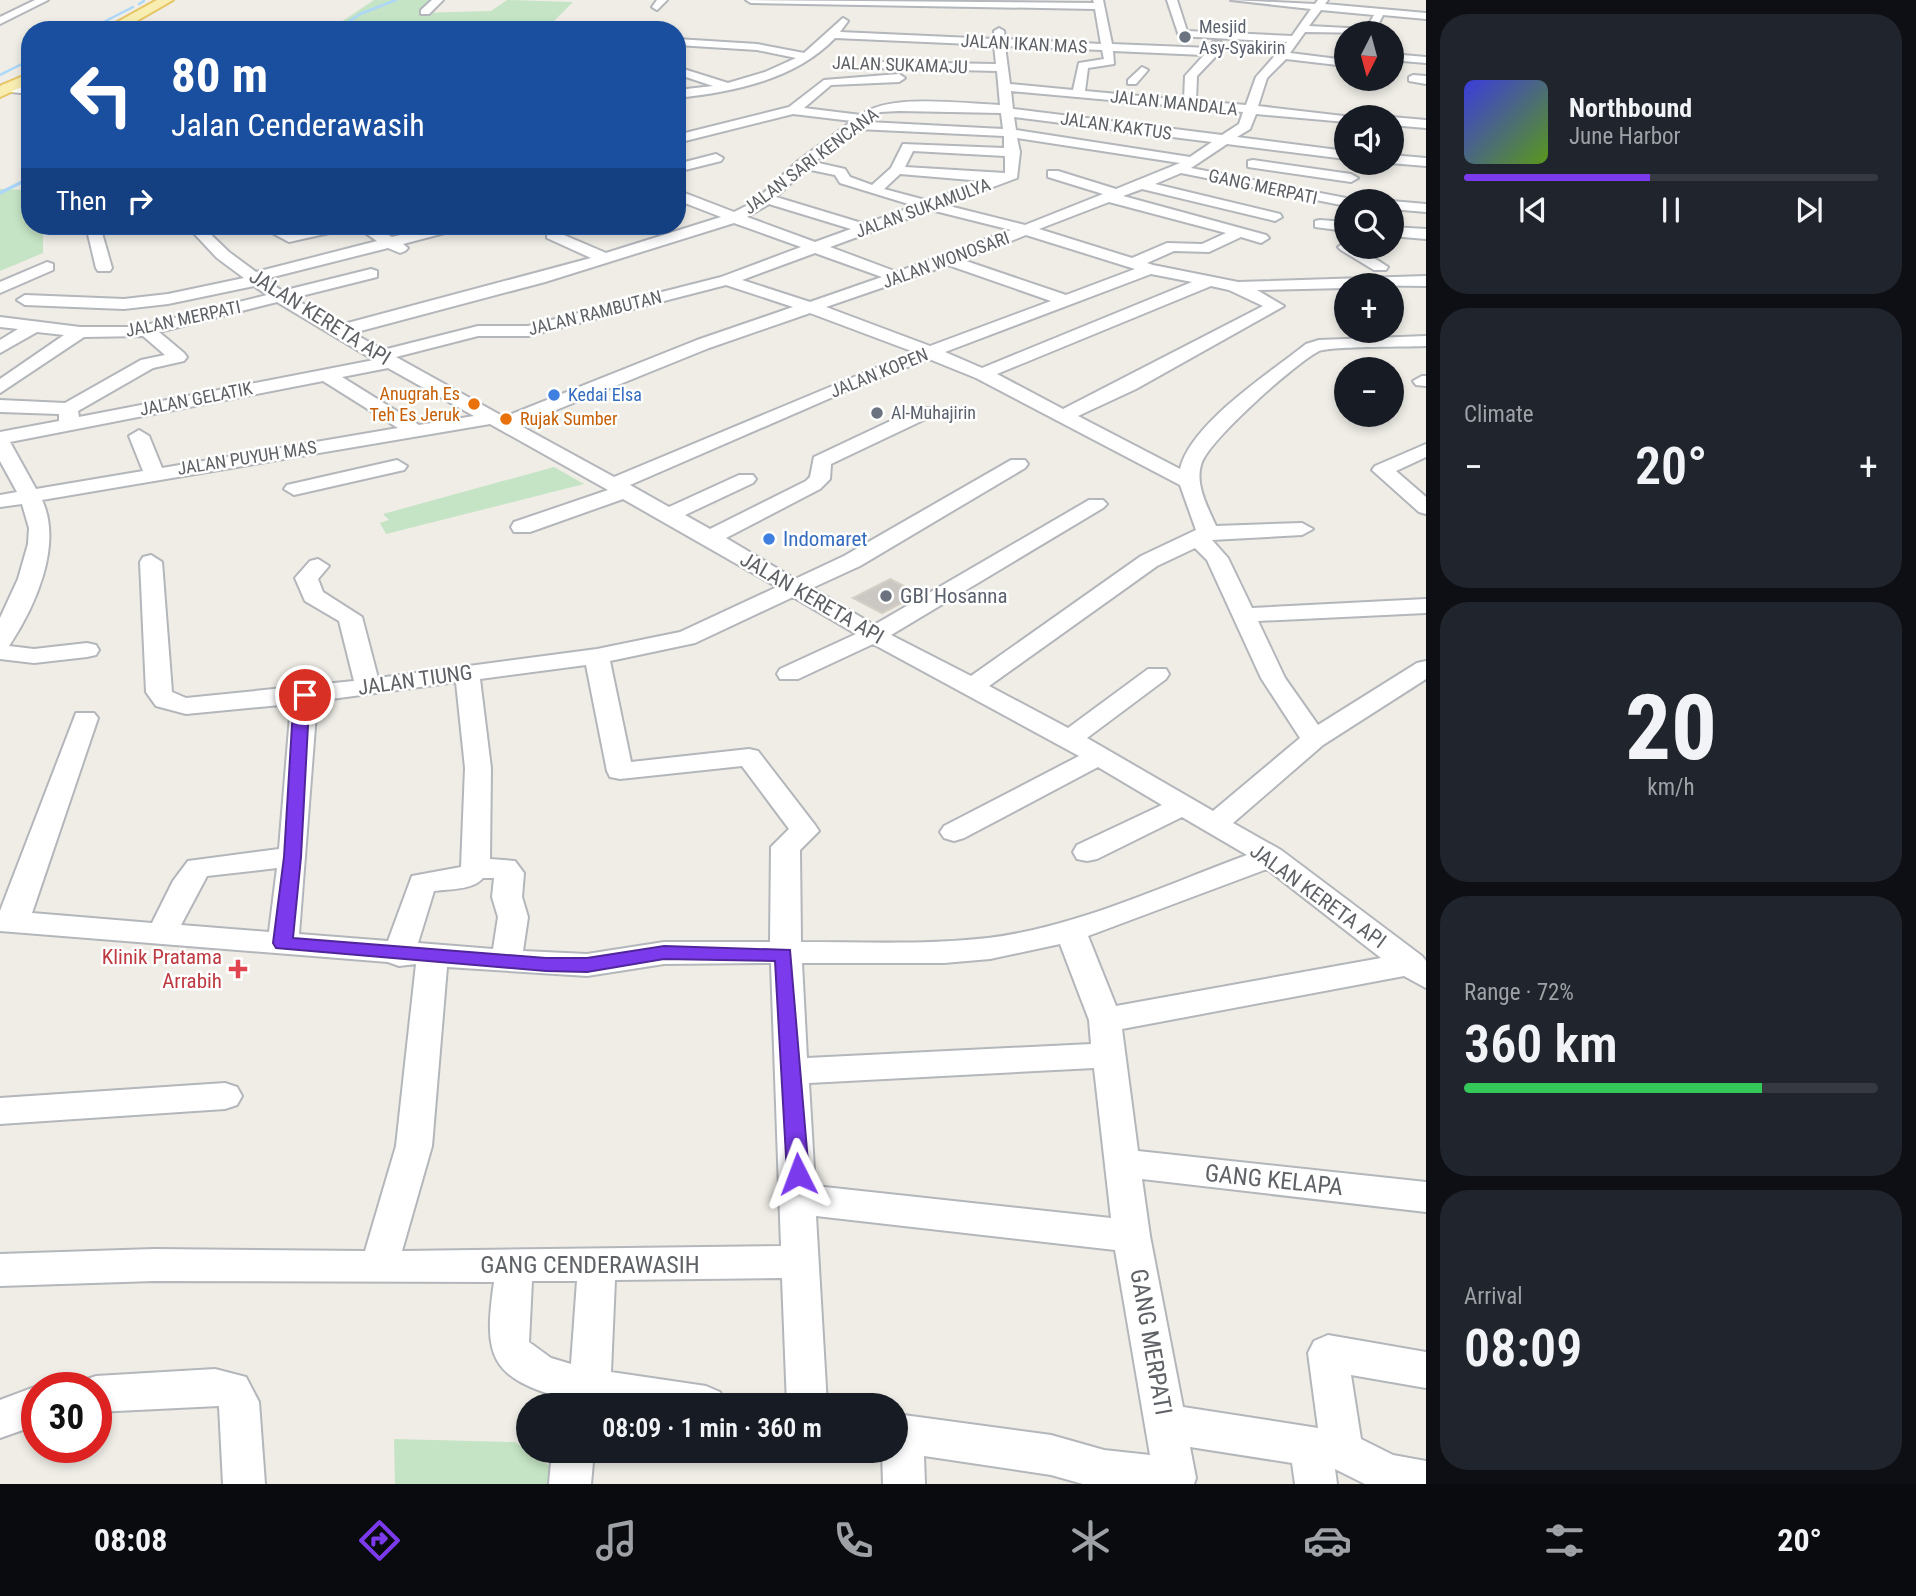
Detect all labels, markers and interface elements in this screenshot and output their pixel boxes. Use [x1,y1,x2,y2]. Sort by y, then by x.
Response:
place label: Mesjid Asy-Syakirin [1199,16,1285,58]
north arrow [1334,21,1404,91]
map controls [1334,21,1404,427]
marker: Mesjid Asy-Syakirin [1177,29,1193,45]
street label: JALAN IKAN MAS [960,30,1088,57]
text: 80 m [171,47,268,104]
icon: left [56,49,147,140]
street label: JALAN SUKAMAJU [832,52,968,77]
street label: JALAN MANDALA [1109,85,1239,120]
text: Northbound [1569,93,1692,123]
street label: JALAN SARI KENCANA [739,103,883,218]
button: sound [1334,105,1404,175]
text: Jalan Cenderawasih [171,106,425,144]
street label: JALAN KAKTUS [1059,107,1173,144]
text: June Harbor [1569,123,1681,150]
street label: GANG MERPATI [1207,165,1320,208]
street label: JALAN SUKAMULYA [852,173,994,242]
icon: right [121,182,159,220]
text: Then [56,186,107,216]
button: search [1334,189,1404,259]
icon: previous [1514,191,1552,229]
icon: pause [1652,191,1690,229]
icon: next [1790,191,1828,229]
street label: JALAN WONOSARI [879,227,1012,292]
street label: JALAN KERETA API [245,264,395,370]
button: + [1334,273,1404,343]
street label: JALAN RAMBUTAN [526,286,664,339]
street label: JALAN MERPATI [123,296,242,341]
street label: JALAN KOPEN [827,343,931,402]
button: − [1334,357,1404,427]
street label: JALAN GELATIK [138,377,254,420]
place label: Anugrah Es Teh Es Jeruk [370,383,460,425]
place label: Kedai Elsa [568,384,642,405]
marker: Kedai Elsa [546,387,562,403]
marker: Anugrah Es Teh Es Jeruk [466,396,482,412]
text: Climate [1464,401,1534,428]
place label: Al-Muhajirin [891,402,976,423]
marker: Al-Muhajirin [869,405,885,421]
place label: Rujak Sumber [520,408,618,429]
marker: Rujak Sumber [498,411,514,427]
street label: JALAN PUYUH MAS [176,436,318,479]
text: 20° [1635,436,1707,497]
text: − [1464,445,1483,489]
text: + [1859,445,1878,489]
place label: Indomaret [783,527,868,551]
marker: Indomaret [761,531,777,547]
street label: JALAN KERETA API [736,547,888,649]
place label: GBI Hosanna [900,584,1008,608]
marker: GBI Hosanna [878,588,894,604]
street label: JALAN TIUNG [356,660,474,700]
pin [275,665,335,725]
text: 20 [1625,675,1717,781]
icon: arrive [286,676,324,714]
text: km/h [1647,774,1695,801]
street label: JALAN KERETA API [1245,839,1391,953]
place label: Klinik Pratama Arrabih [102,945,222,993]
marker: Klinik Pratama Arrabih [228,959,248,979]
text: Range · 72% [1464,979,1574,1006]
text: 360 km [1464,1014,1618,1075]
position arrow [761,1137,835,1211]
street label: GANG KELAPA [1204,1159,1345,1201]
street label: GANG CENDERAWASIH [480,1251,700,1279]
street label: GANG MERPATI [1124,1267,1178,1417]
text: Arrival [1464,1283,1523,1310]
text: 08:09 [1464,1318,1582,1379]
speed limit sign: 30 [21,1372,112,1463]
text: 08:09 · 1 min · 360 m [602,1413,822,1443]
icon: directions [355,1516,404,1565]
icon: music [592,1516,641,1565]
icon: phone [829,1516,878,1565]
icon: climate [1066,1516,1115,1565]
icon: car [1303,1516,1352,1565]
icon: filters [1540,1516,1589,1565]
text: 08:08 [94,1521,167,1559]
text: 20° [1777,1521,1822,1559]

